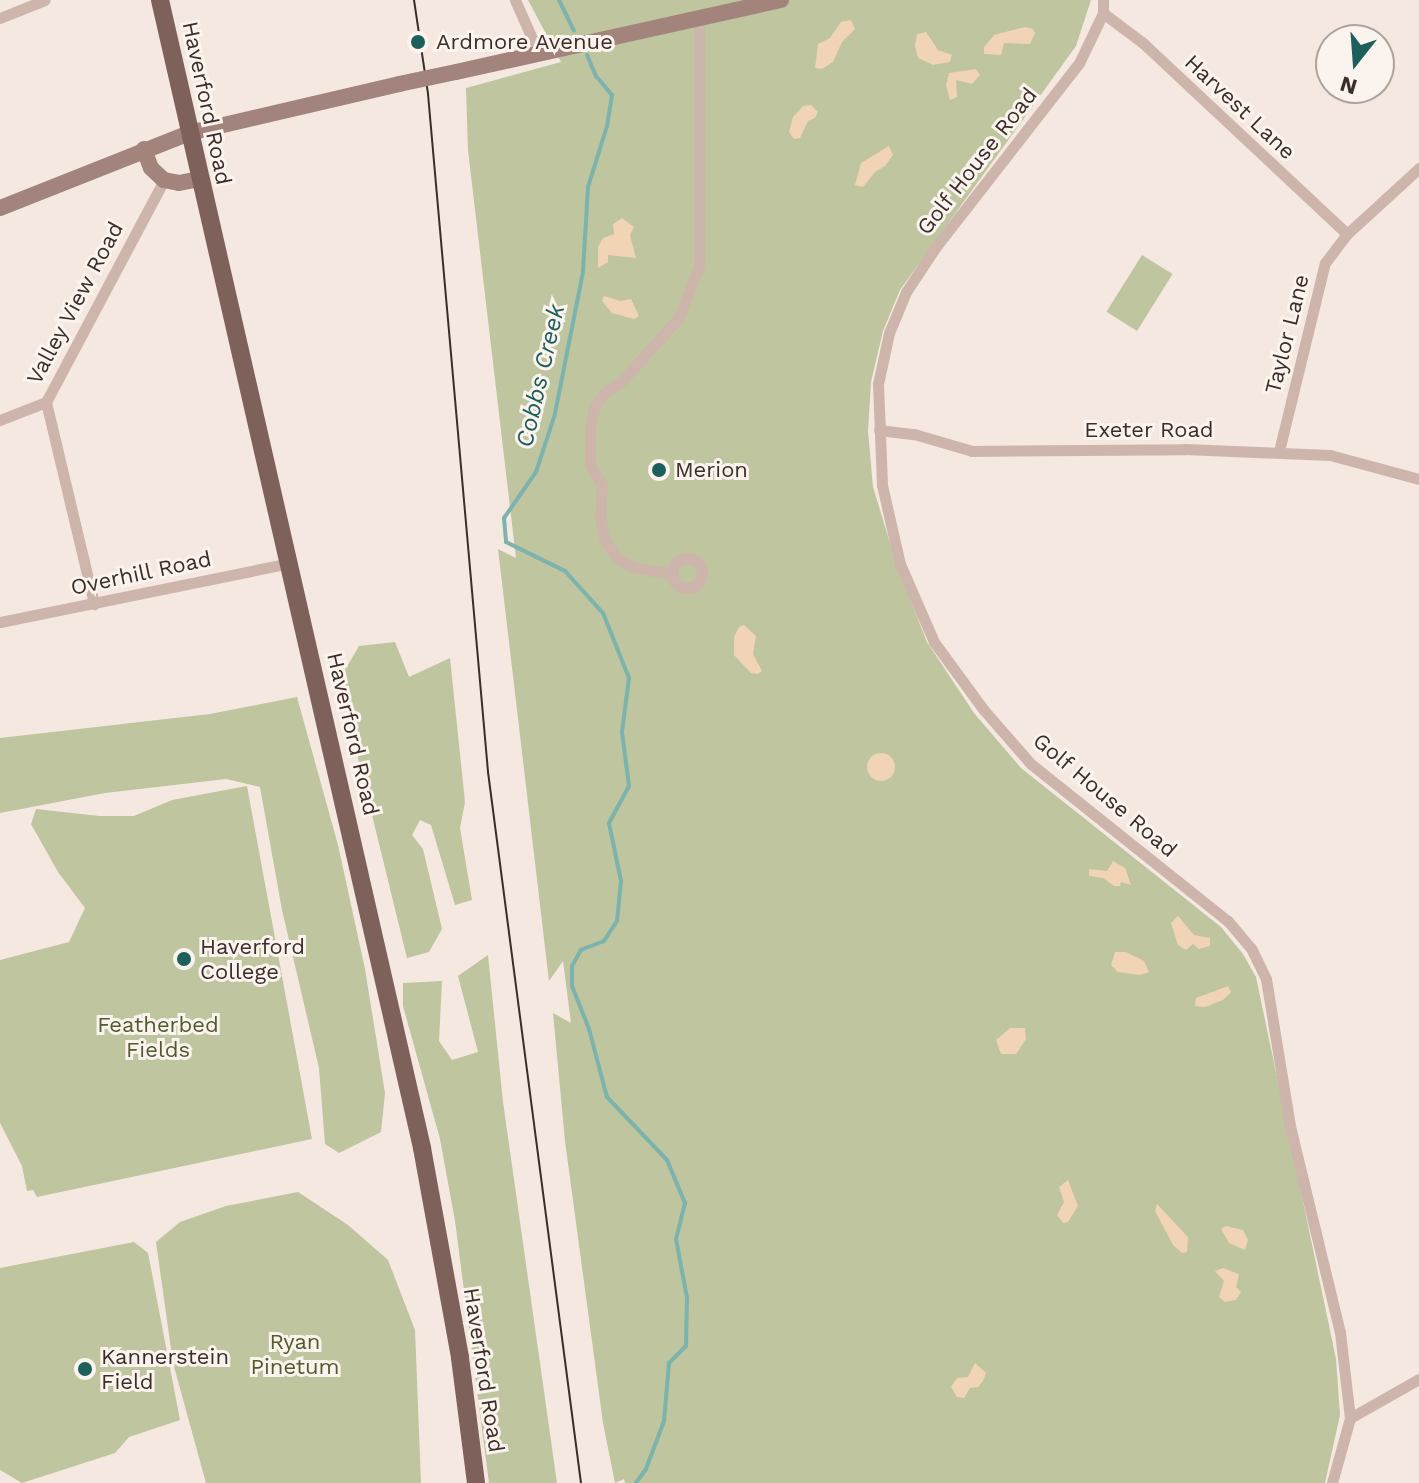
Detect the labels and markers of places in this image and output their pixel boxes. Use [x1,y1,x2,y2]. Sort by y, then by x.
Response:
place label: Ardmore Avenue [436,29,614,55]
marker: Ardmore Avenue [407,31,429,53]
place label: Merion [675,457,748,483]
marker: Merion [650,461,668,479]
place label: Haverford College [200,933,305,984]
marker: Haverford College [175,950,193,968]
place label: Kannerstein Field [101,1343,229,1394]
marker: Kannerstein Field [76,1360,94,1378]

